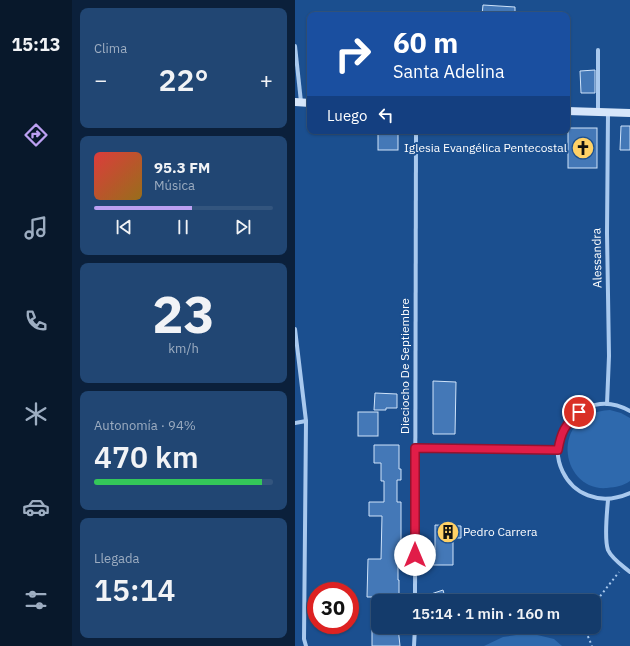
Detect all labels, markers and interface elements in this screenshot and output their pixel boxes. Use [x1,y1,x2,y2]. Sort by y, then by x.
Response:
text: 60 m [393,24,458,61]
icon: right [327,28,379,80]
text: 15:13 [11,33,61,56]
text: Clima [94,40,127,57]
text: 22° [158,60,209,99]
text: Santa Adelina [393,60,505,83]
text: − [94,65,107,94]
text: + [260,65,273,94]
icon: left [375,104,397,126]
text: Luego [327,106,367,125]
icon: directions [22,121,50,149]
church icon: Iglesia Evangélica Pentecostal [570,135,596,161]
place label: Iglesia Evangélica Pentecostal [404,140,567,155]
text: 95.3 FM [154,158,210,177]
text: Música [154,177,195,194]
icon: music [22,214,50,242]
icon: previous [113,216,135,238]
icon: pause [172,216,194,238]
icon: next [232,216,254,238]
street label: Alessandra [588,227,605,288]
text: 23 [152,280,215,347]
street label: Dieciocho De Septiembre [397,298,412,434]
icon: phone [22,307,50,335]
text: km/h [168,340,199,357]
pin [562,395,596,429]
icon: climate [22,400,50,428]
icon: arrive [568,401,590,423]
text: Autonomía · 94% [94,417,196,434]
text: 470 km [94,437,199,476]
icon: car [22,493,50,521]
building icon: Pedro Carrera [435,519,461,545]
place label: Pedro Carrera [463,524,538,539]
position arrow [394,534,436,576]
text: Llegada [94,550,139,567]
text: 15:14 [94,570,176,609]
speed limit sign: 30 [307,582,359,634]
icon: filters [22,586,50,614]
text: 15:14 · 1 min · 160 m [412,604,560,623]

